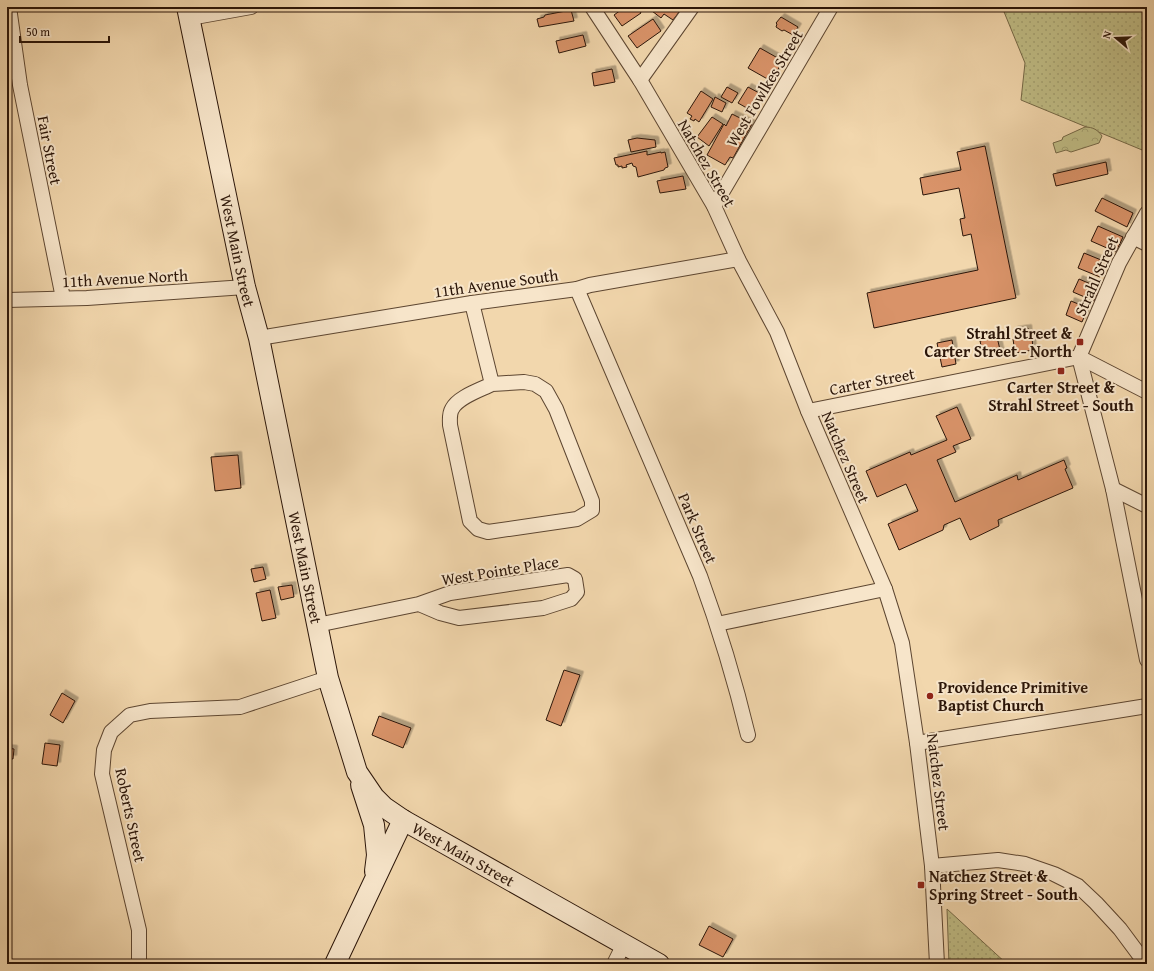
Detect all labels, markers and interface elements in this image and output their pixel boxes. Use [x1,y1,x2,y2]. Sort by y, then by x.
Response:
scale bar [20,18,109,44]
north arrow [1096,18,1136,58]
text: 50 m [26,23,50,40]
street label: West Fowlkes Street [720,25,809,151]
text: N [1098,28,1116,41]
street label: Fair Street [32,113,69,187]
street label: Natchez Street [672,115,742,212]
street label: West Main Street [214,192,262,310]
street label: Strahl Street [1068,232,1124,320]
street label: 11th Avenue South [432,262,560,304]
street label: 11th Avenue North [61,263,189,293]
place label: Strahl Street & Carter Street - North [924,321,1073,363]
marker: Strahl Street & Carter Street - North [1075,337,1085,347]
street label: Carter Street [827,361,917,401]
marker: Carter Street & Strahl Street - South [1056,366,1066,376]
place label: Carter Street & Strahl Street - South [988,375,1134,417]
street label: Natchez Street [816,407,876,507]
street label: Park Street [672,489,724,567]
street label: West Main Street [282,509,329,626]
street label: West Pointe Place [440,549,560,591]
place label: Providence Primitive Baptist Church [938,675,1088,717]
marker: Providence Primitive Baptist Church [925,691,935,701]
street label: Natchez Street [921,732,957,832]
street label: Roberts Street [109,766,153,865]
street label: West Main Street [408,816,520,893]
place label: Natchez Street & Spring Street - South [929,864,1079,906]
marker: Natchez Street & Spring Street - South [916,880,926,890]

